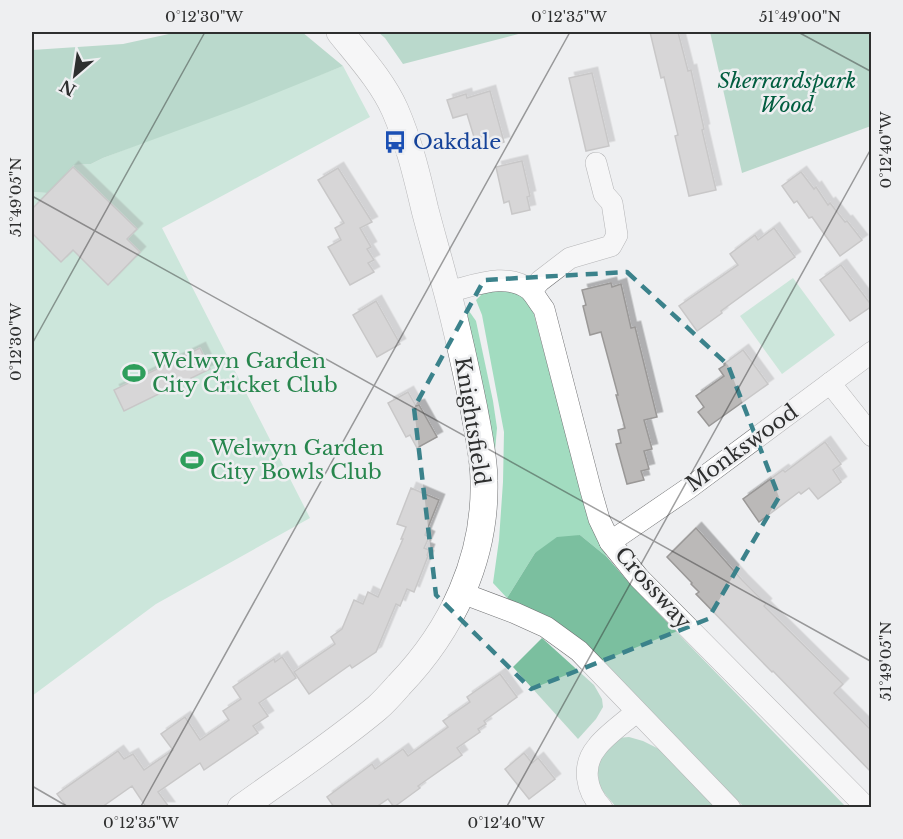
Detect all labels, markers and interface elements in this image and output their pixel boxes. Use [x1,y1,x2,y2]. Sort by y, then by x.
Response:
text: 0°12'30"W [165,7,243,26]
text: 0°12'35"W [531,7,607,26]
text: 51°49'00"N [759,7,841,26]
north arrow [45,45,105,105]
park label: Sherrardspark Wood [718,68,856,118]
text: N [56,76,79,101]
text: 0°12'40"W [876,111,895,189]
bus stop icon: Oakdale [382,129,408,155]
place label: Oakdale [413,129,501,155]
text: 51°49'05"N [6,157,25,237]
text: 0°12'30"W [6,303,25,381]
place label: Welwyn Garden City Cricket Club [151,348,338,398]
street label: Knightsfield [449,355,495,487]
sports icon: Welwyn Garden City Cricket Club [121,360,147,386]
street label: Monkswood [681,399,803,497]
place label: Welwyn Garden City Bowls Club [209,435,384,485]
sports icon: Welwyn Garden City Bowls Club [179,447,205,473]
street label: Crossway [609,542,697,635]
text: 51°49'05"N [876,621,895,701]
text: 0°12'35"W [103,813,179,832]
text: 0°12'40"W [467,813,545,832]

